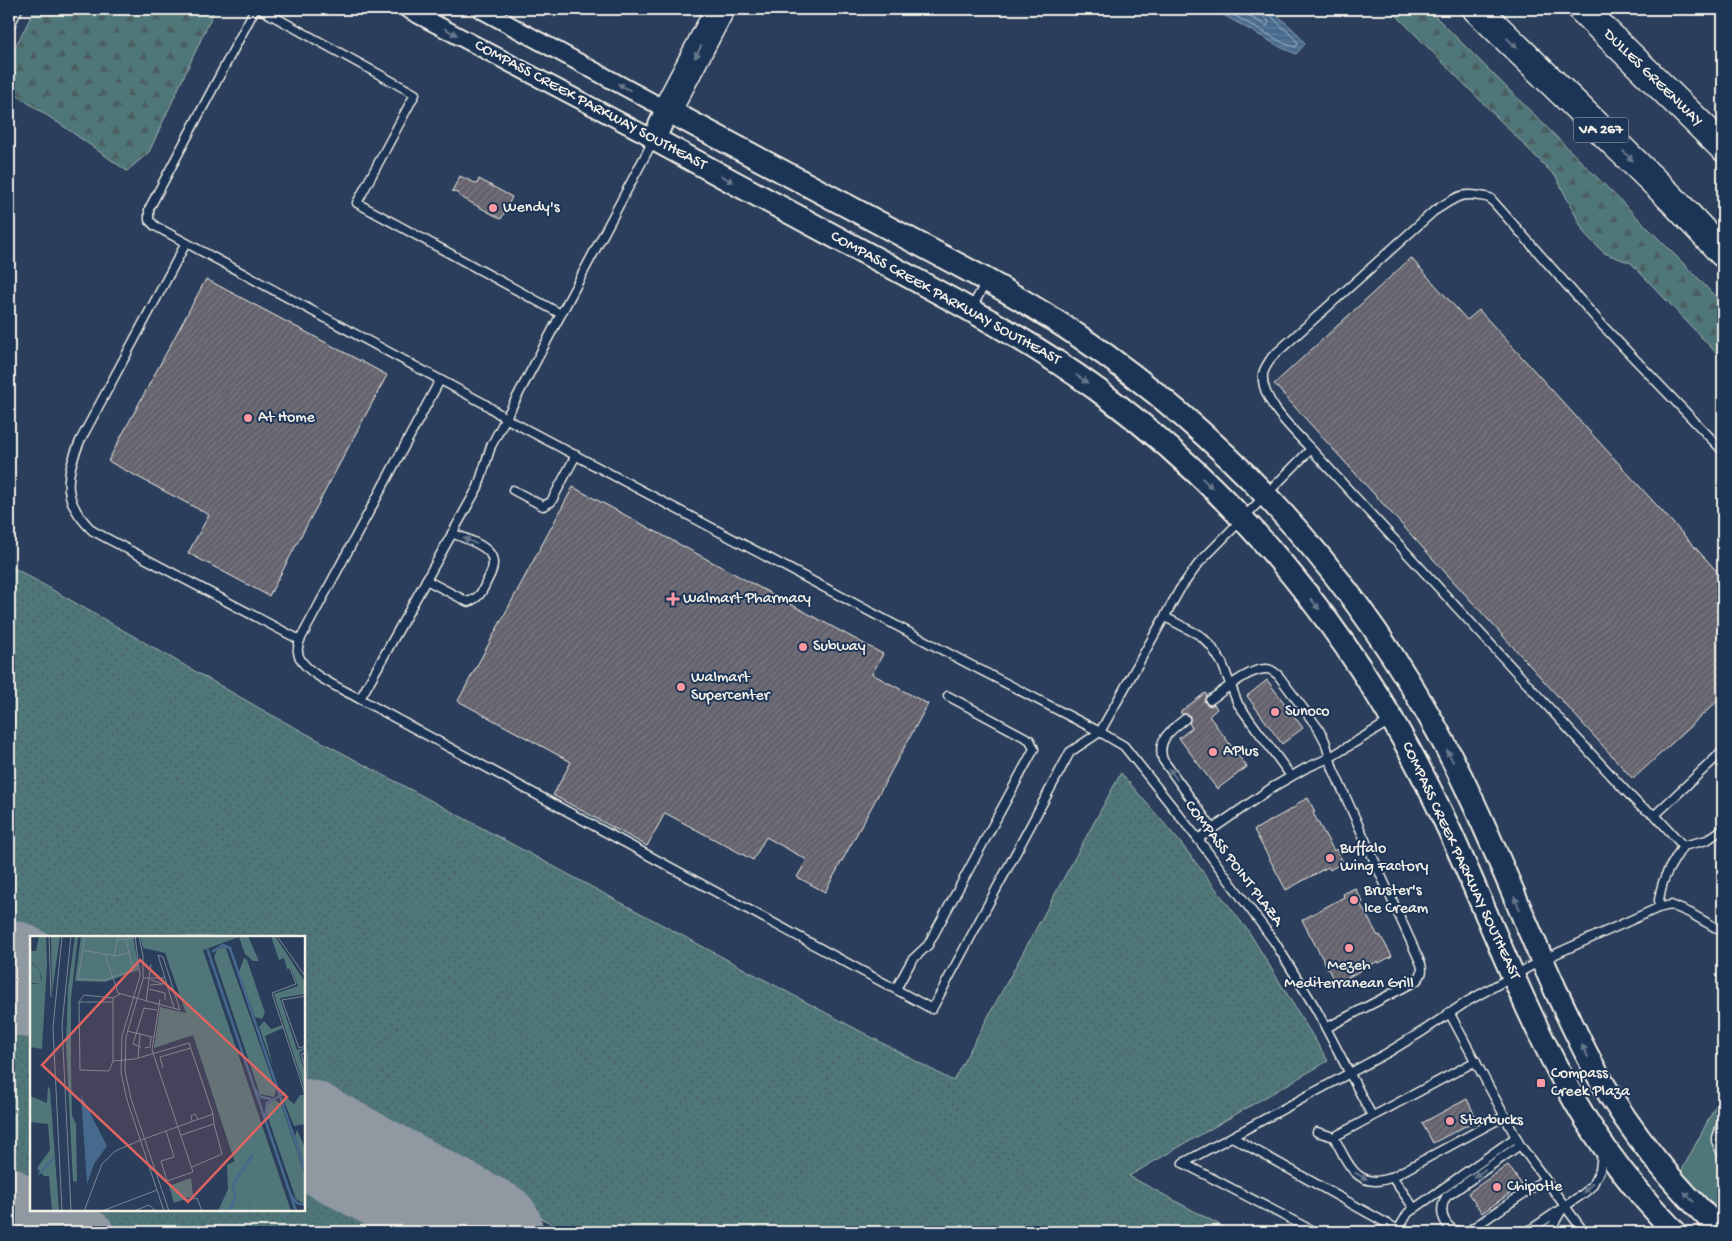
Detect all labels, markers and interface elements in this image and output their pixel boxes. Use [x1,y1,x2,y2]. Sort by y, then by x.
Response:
street label: DULLES GREENWAY [1598,25,1707,131]
one-way arrow [444,27,457,36]
street label: COMPASS CREEK PARKWAY SOUTHEAST [471,37,710,176]
one-way arrow [1506,37,1518,49]
one-way arrow [694,45,702,59]
one-way arrow [617,83,632,91]
road number: VA 267 [1574,118,1628,142]
one-way arrow [1622,150,1634,162]
one-way arrow [720,175,735,183]
place label: Wendy's [503,199,561,218]
marker: Wendy's [487,202,499,214]
street label: COMPASS CREEK PARKWAY SOUTHEAST [827,228,1064,371]
one-way arrow [1075,374,1089,384]
place label: At Home [258,409,316,428]
marker: At Home [242,412,254,424]
one-way arrow [1200,477,1212,489]
one-way arrow [463,537,477,545]
place label: Walmart Pharmacy [683,590,811,609]
marker: Walmart Pharmacy [667,593,679,605]
one-way arrow [1310,597,1320,611]
place label: Subway [813,638,866,657]
marker: Subway [797,641,809,653]
place label: Walmart Supercenter [691,669,771,706]
marker: Walmart Supercenter [675,681,687,693]
place label: Sunoco [1285,703,1330,722]
marker: Sunoco [1269,706,1281,718]
street label: COMPASS CREEK PARKWAY SOUTHEAST [1396,739,1524,984]
place label: APlus [1223,743,1259,762]
marker: APlus [1207,746,1219,758]
one-way arrow [1446,748,1454,763]
one-way arrow [1169,768,1179,781]
street label: COMPASS POINT PLAZA [1179,797,1288,932]
place label: Buffalo Wing Factory [1339,840,1429,877]
marker: Buffalo Wing Factory [1324,852,1336,864]
place label: Bruster's Ice Cream [1363,882,1429,919]
marker: Bruster's Ice Cream [1348,894,1360,906]
one-way arrow [1513,896,1521,910]
inset map [30,936,305,1211]
marker: Mezeh Mediterranean Grill [1343,942,1355,954]
place label: Mezeh Mediterranean Grill [1284,957,1414,994]
one-way arrow [1581,1044,1589,1058]
place label: Compass Creek Plaza [1551,1065,1631,1102]
marker: Compass Creek Plaza [1535,1077,1547,1089]
place label: Starbucks [1460,1112,1524,1131]
marker: Starbucks [1444,1115,1456,1127]
one-way arrow [1473,1168,1487,1178]
one-way arrow [1353,1172,1368,1180]
place label: Chipotle [1507,1178,1563,1197]
marker: Chipotle [1491,1181,1503,1193]
one-way arrow [1582,1182,1594,1194]
one-way arrow [1683,1192,1695,1204]

